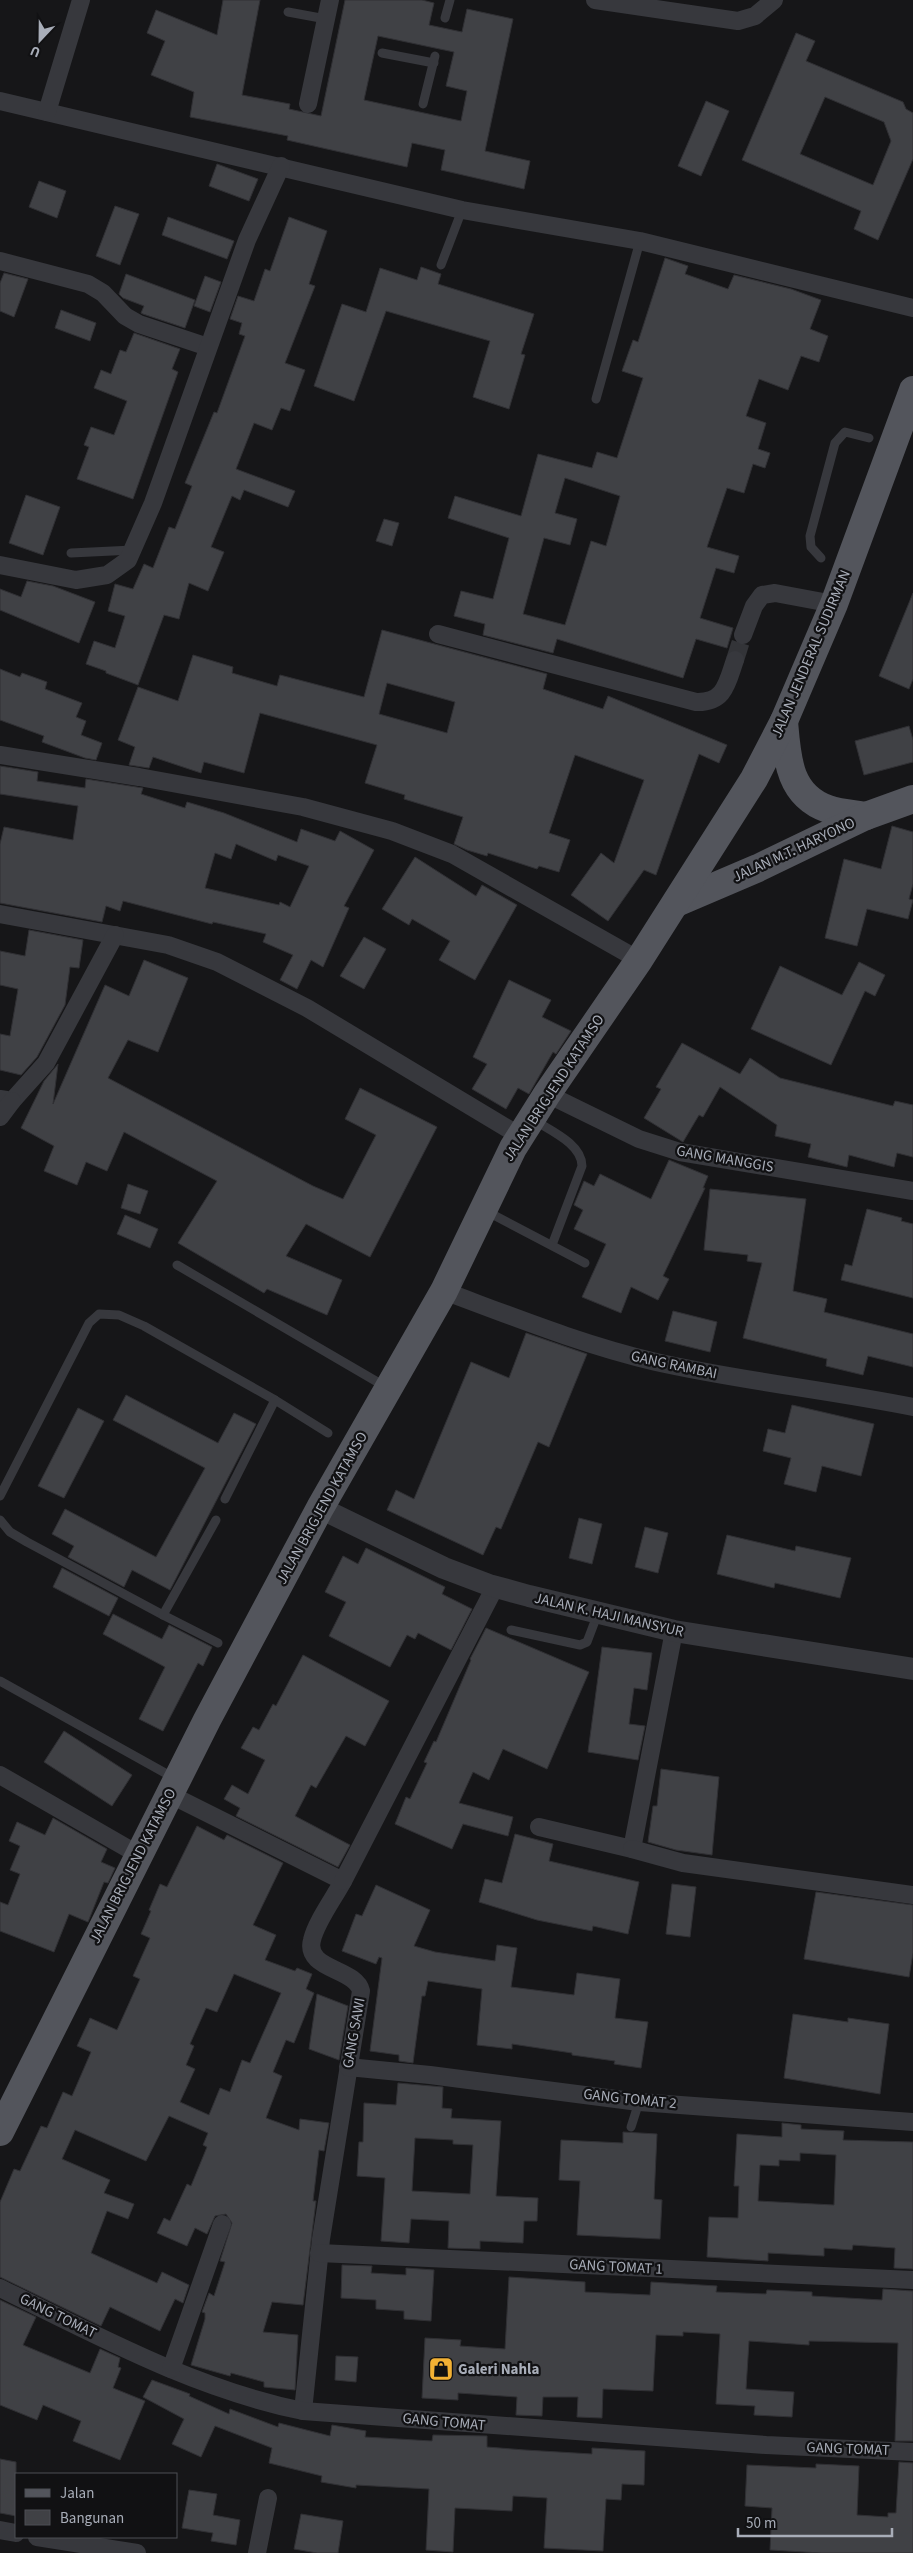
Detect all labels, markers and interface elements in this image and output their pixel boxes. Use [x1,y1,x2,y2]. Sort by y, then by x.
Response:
north arrow [15,15,65,65]
text: U [27,40,44,62]
street label: JALAN JENDERAL SUDIRMAN [766,567,856,741]
street label: JALAN M.T. HARYONO [729,812,859,888]
street label: JALAN BRIGJEND KATAMSO [499,1010,610,1166]
street label: GANG MANGGIS [675,1140,775,1178]
street label: GANG RAMBAI [629,1346,719,1384]
street label: JALAN BRIGJEND KATAMSO [271,1428,373,1588]
street label: JALAN K. HAJI MANSYUR [532,1588,686,1643]
street label: JALAN BRIGJEND KATAMSO [85,1785,181,1947]
street label: GANG SAWI [337,1996,371,2070]
street label: GANG TOMAT 2 [582,2084,678,2114]
street label: GANG TOMAT 1 [569,2254,663,2280]
street label: GANG TOMAT [16,2288,100,2344]
shop icon: Galeri Nahla [428,2356,454,2382]
place label: Galeri Nahla [458,2359,539,2380]
street label: GANG TOMAT [402,2408,486,2436]
street label: GANG TOMAT [806,2437,890,2461]
legend [15,2473,178,2538]
text: Jalan [60,2483,94,2504]
scale bar [738,2506,892,2538]
text: Bangunan [60,2508,124,2529]
text: 50 m [746,2513,776,2534]

